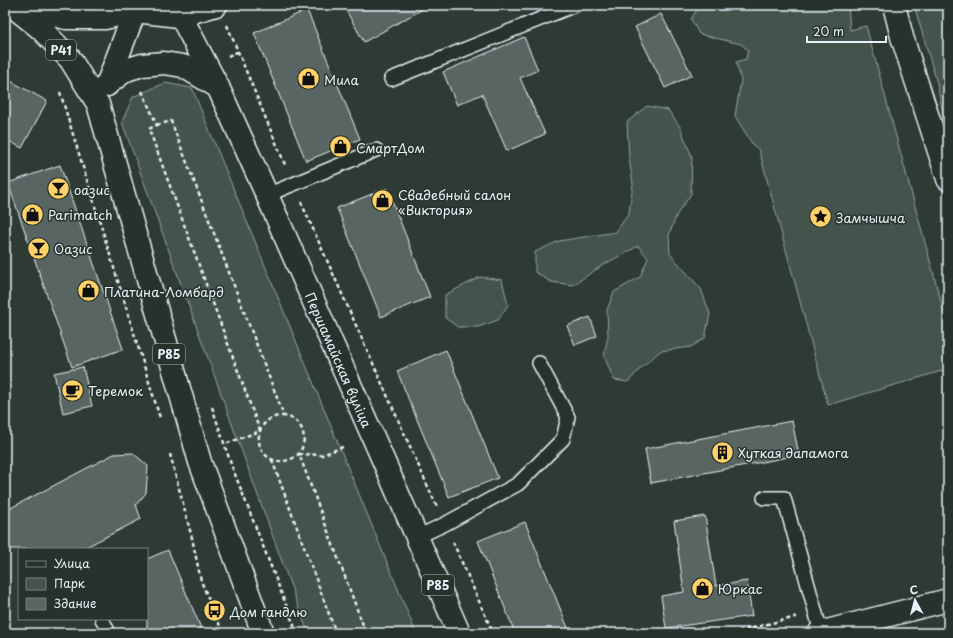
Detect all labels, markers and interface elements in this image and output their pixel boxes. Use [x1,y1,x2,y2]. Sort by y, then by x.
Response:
scale bar [807,18,886,44]
text: 20 m [813,22,844,40]
road number: Р41 [46,40,76,60]
shop icon: Мила [296,66,322,92]
place label: Мила [324,70,360,89]
shop icon: СмартДом [327,134,353,160]
place label: СмартДом [356,138,425,157]
bar icon: оазис [46,176,72,202]
place label: оазис [74,180,110,199]
place label: Свадебный салон «Виктория» [398,185,511,219]
shop icon: Свадебный салон «Виктория» [370,188,396,214]
shop icon: Parimatch [19,201,45,227]
place icon: Замчышча [807,204,833,230]
place label: Parimatch [48,205,112,224]
place label: Замчышча [836,208,906,227]
bar icon: Оазис [26,235,52,261]
place label: Оазис [54,239,92,258]
shop icon: Платина-Ломбард [75,278,101,304]
place label: Платина-Ломбард [104,282,224,301]
street label: Першамайская вуліца [301,289,377,430]
road number: Р85 [153,344,185,364]
cafe icon: Теремок [60,377,86,403]
place label: Теремок [88,381,143,400]
building icon: Хуткая дапамога [709,439,735,465]
place label: Хуткая дапамога [738,443,850,462]
legend [18,548,148,620]
text: Улица [54,554,90,572]
text: Парк [54,574,86,592]
road number: Р85 [422,575,454,595]
shop icon: Юркас [689,575,715,601]
place label: Юркас [718,579,763,598]
north arrow [895,580,935,620]
text: С [909,581,919,599]
text: Здание [54,594,96,612]
bus stop icon: Дом гандлю [201,598,227,624]
place label: Дом гандлю [229,602,307,621]

